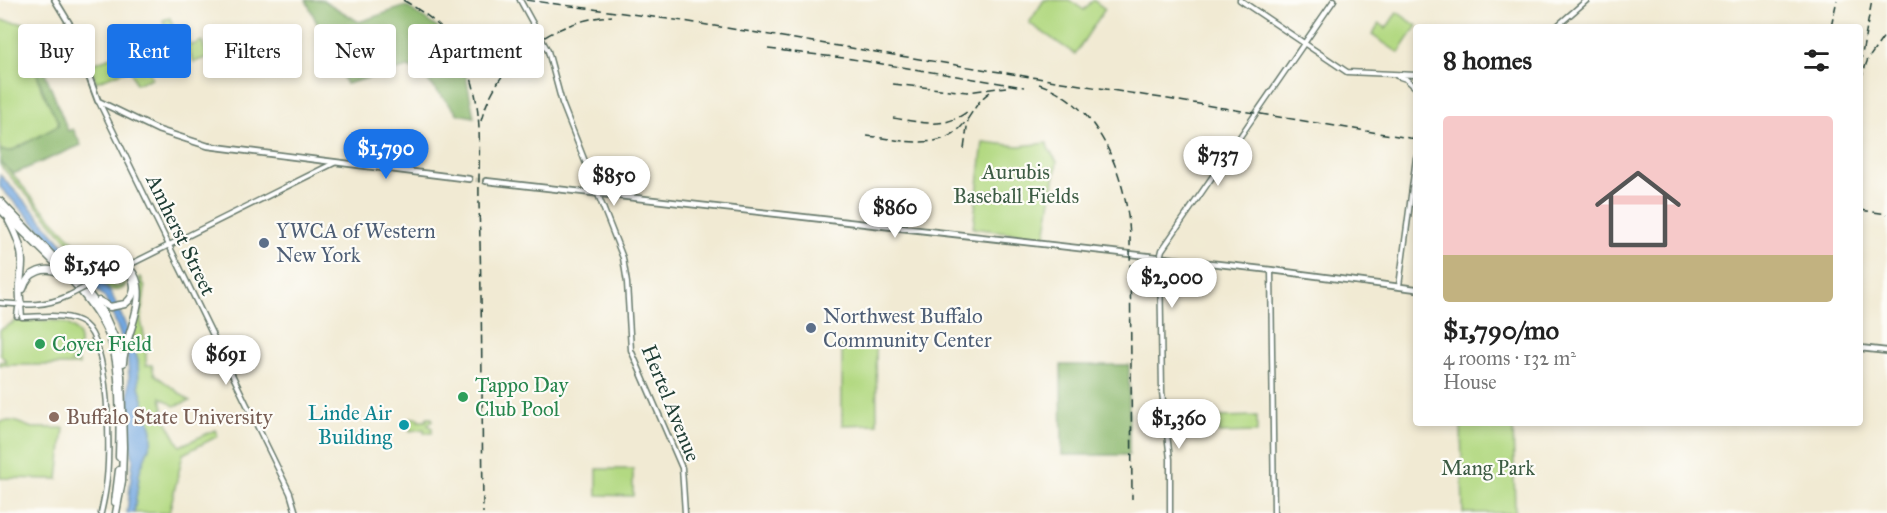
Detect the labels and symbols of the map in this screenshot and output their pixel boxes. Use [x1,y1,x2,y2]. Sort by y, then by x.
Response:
pin: $1,790 [337,129,435,180]
pin: $737 [1182,136,1254,187]
pin: $850 [578,156,650,207]
park label: Aurubis Baseball Fields [953,159,1079,209]
street label: Amherst Street [140,169,222,300]
pin: $860 [859,188,931,239]
place label: YWCA of Western New York [276,218,436,268]
marker: YWCA of Western New York [257,236,271,250]
pin: $1,540 [43,245,141,296]
pin: $2,000 [1123,258,1221,309]
place label: Northwest Buffalo Community Center [823,303,992,353]
marker: Northwest Buffalo Community Center [804,321,818,335]
place label: Coyer Field [52,331,152,357]
pin: $691 [190,335,262,386]
marker: Coyer Field [33,337,47,351]
street label: Hertel Avenue [636,341,706,466]
place label: Tappo Day Club Pool [475,372,569,422]
marker: Tappo Day Club Pool [456,390,470,404]
pin: $1,360 [1130,399,1228,450]
place label: Linde Air Building [308,400,392,450]
place label: Buffalo State University [66,404,274,430]
marker: Buffalo State University [47,410,61,424]
marker: Linde Air Building [397,418,411,432]
park label: Mang Park [1441,455,1535,481]

